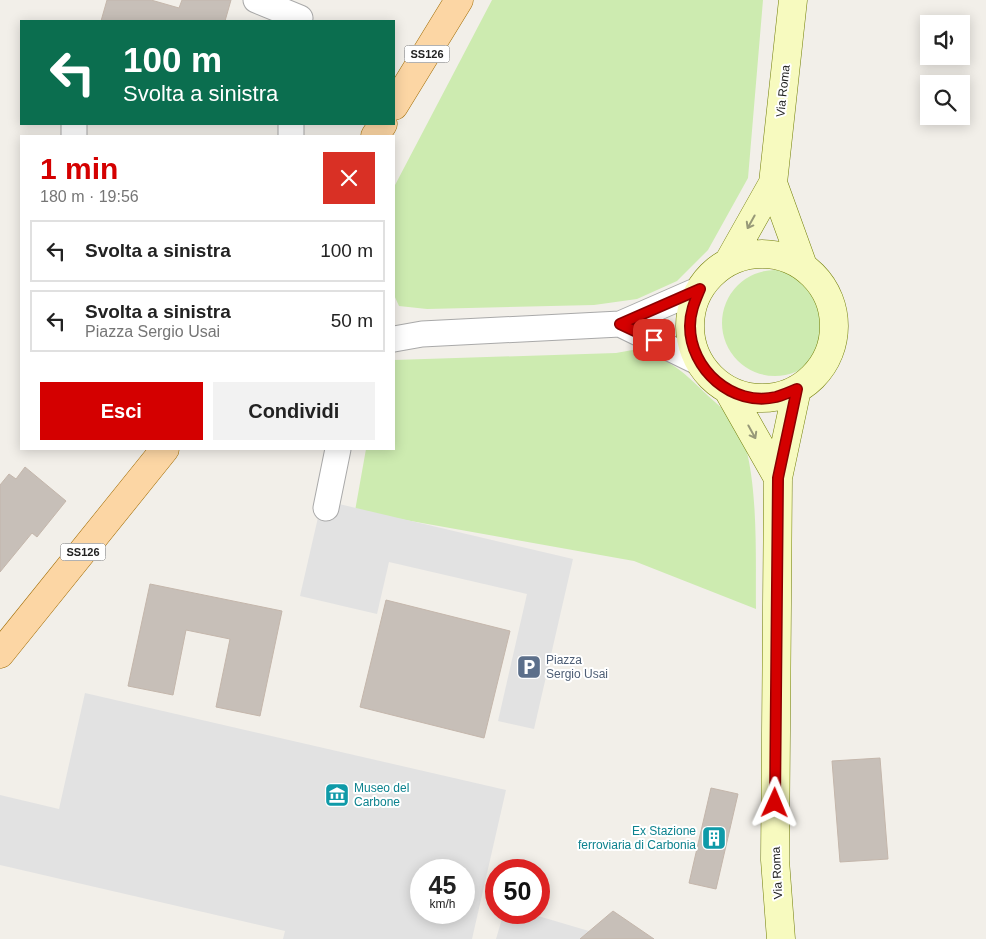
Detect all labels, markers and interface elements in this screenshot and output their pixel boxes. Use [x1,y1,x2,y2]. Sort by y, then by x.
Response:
map controls [920,15,970,125]
button: sound [920,15,970,65]
icon: left [40,40,105,105]
text: 100 m [123,40,222,79]
road number: SS126 [404,46,450,62]
street label: Via Roma [773,64,793,118]
button: search [920,75,970,125]
text: Svolta a sinistra [123,81,278,106]
text: 1 min [40,152,118,185]
button: close [323,152,375,204]
text: 180 m · 19:56 [40,188,139,205]
one-way arrow [746,214,756,229]
icon: left [42,237,70,265]
text: Svolta a sinistra [85,240,231,261]
text: 100 m [320,240,373,261]
text: Svolta a sinistra [85,301,231,322]
icon: left [42,307,70,335]
text: 50 m [331,310,373,331]
pin [633,319,675,361]
text: Piazza Sergio Usai [85,323,220,340]
icon: arrive [640,326,668,354]
button: Esci [40,382,203,440]
button: Condividi [213,382,375,440]
one-way arrow [747,425,757,440]
road number: SS126 [61,544,106,560]
place label: Piazza Sergio Usai [546,653,608,681]
parking icon: Piazza Sergio Usai [516,654,542,680]
position arrow [748,776,800,828]
place label: Museo del Carbone [354,781,409,809]
museum icon: Museo del Carbone [324,782,350,808]
place label: Ex Stazione ferroviaria di Carbonia [578,824,696,852]
building icon: Ex Stazione ferroviaria di Carbonia [701,825,727,851]
street label: Via Roma [769,846,785,900]
speed limit sign: 50 [485,859,550,924]
text: 45 [429,871,456,899]
text: km/h [429,897,456,911]

